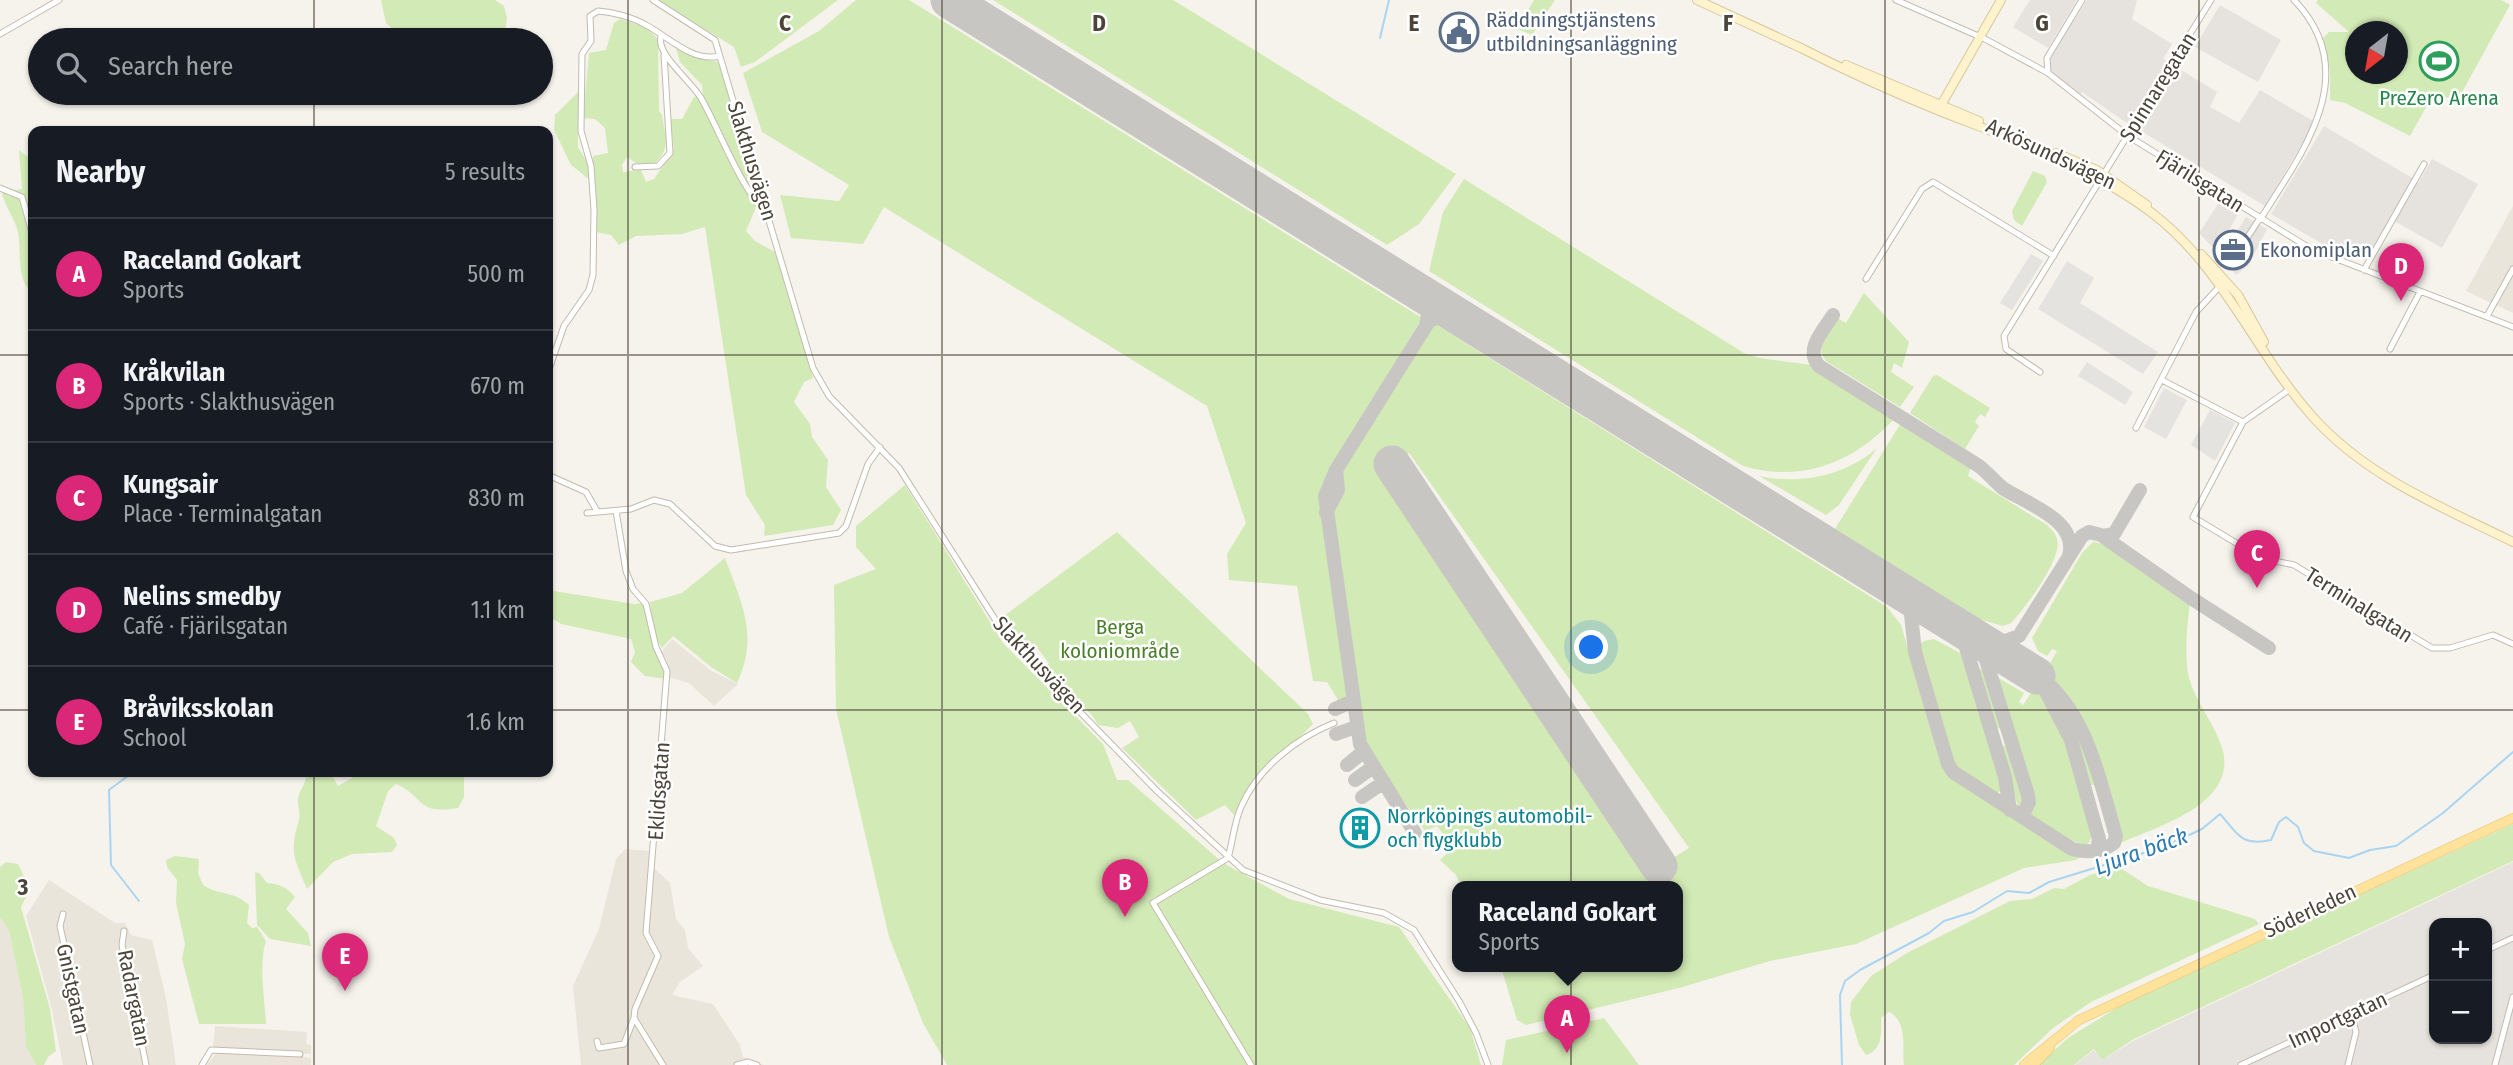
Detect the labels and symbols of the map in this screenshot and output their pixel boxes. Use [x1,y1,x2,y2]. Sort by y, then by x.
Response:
place label: Räddningstjänstens utbildningsanläggning [1486,7,1677,57]
text: C [779,9,791,37]
text: D [1092,9,1106,37]
text: E [1409,9,1420,37]
text: F [1723,9,1733,37]
text: G [2035,9,2049,37]
public building icon: Räddningstjänstens utbildningsanläggning [1438,11,1480,53]
north arrow [2345,21,2408,84]
street label: Spinnaregatan [2114,27,2202,147]
sports icon: PreZero Arena [2418,40,2460,82]
place label: PreZero Arena [2379,85,2499,111]
street label: Slakthusvägen [721,98,783,224]
street label: Arkösundsvägen [1982,113,2120,195]
street label: Fjärilsgatan [2151,144,2249,218]
office icon: Ekonomiplan [2212,229,2254,271]
place label: Ekonomiplan [2260,237,2372,263]
pin: D [2378,243,2424,301]
pin: C [2234,530,2280,588]
street label: Terminalgatan [2300,562,2418,648]
street label: Slakthusvägen [987,611,1091,719]
park label: Berga koloniområde [1060,614,1180,664]
your location [1574,630,1608,664]
street label: Eklidsgatan [643,741,675,841]
place label: Norrköpings automobil- och flygklubb [1387,803,1593,853]
building icon: Norrköpings automobil- och flygklubb [1339,807,1381,849]
water label: Ljura bäck [2090,821,2192,881]
pin: B [1102,859,1148,917]
text: 3 [17,873,29,901]
street label: Söderleden [2260,878,2360,944]
pin: E [322,933,368,991]
street label: Gnistgatan [51,941,95,1037]
street label: Radargatan [112,947,156,1049]
street label: Importgatan [2285,986,2391,1054]
pin: A [1544,995,1590,1053]

